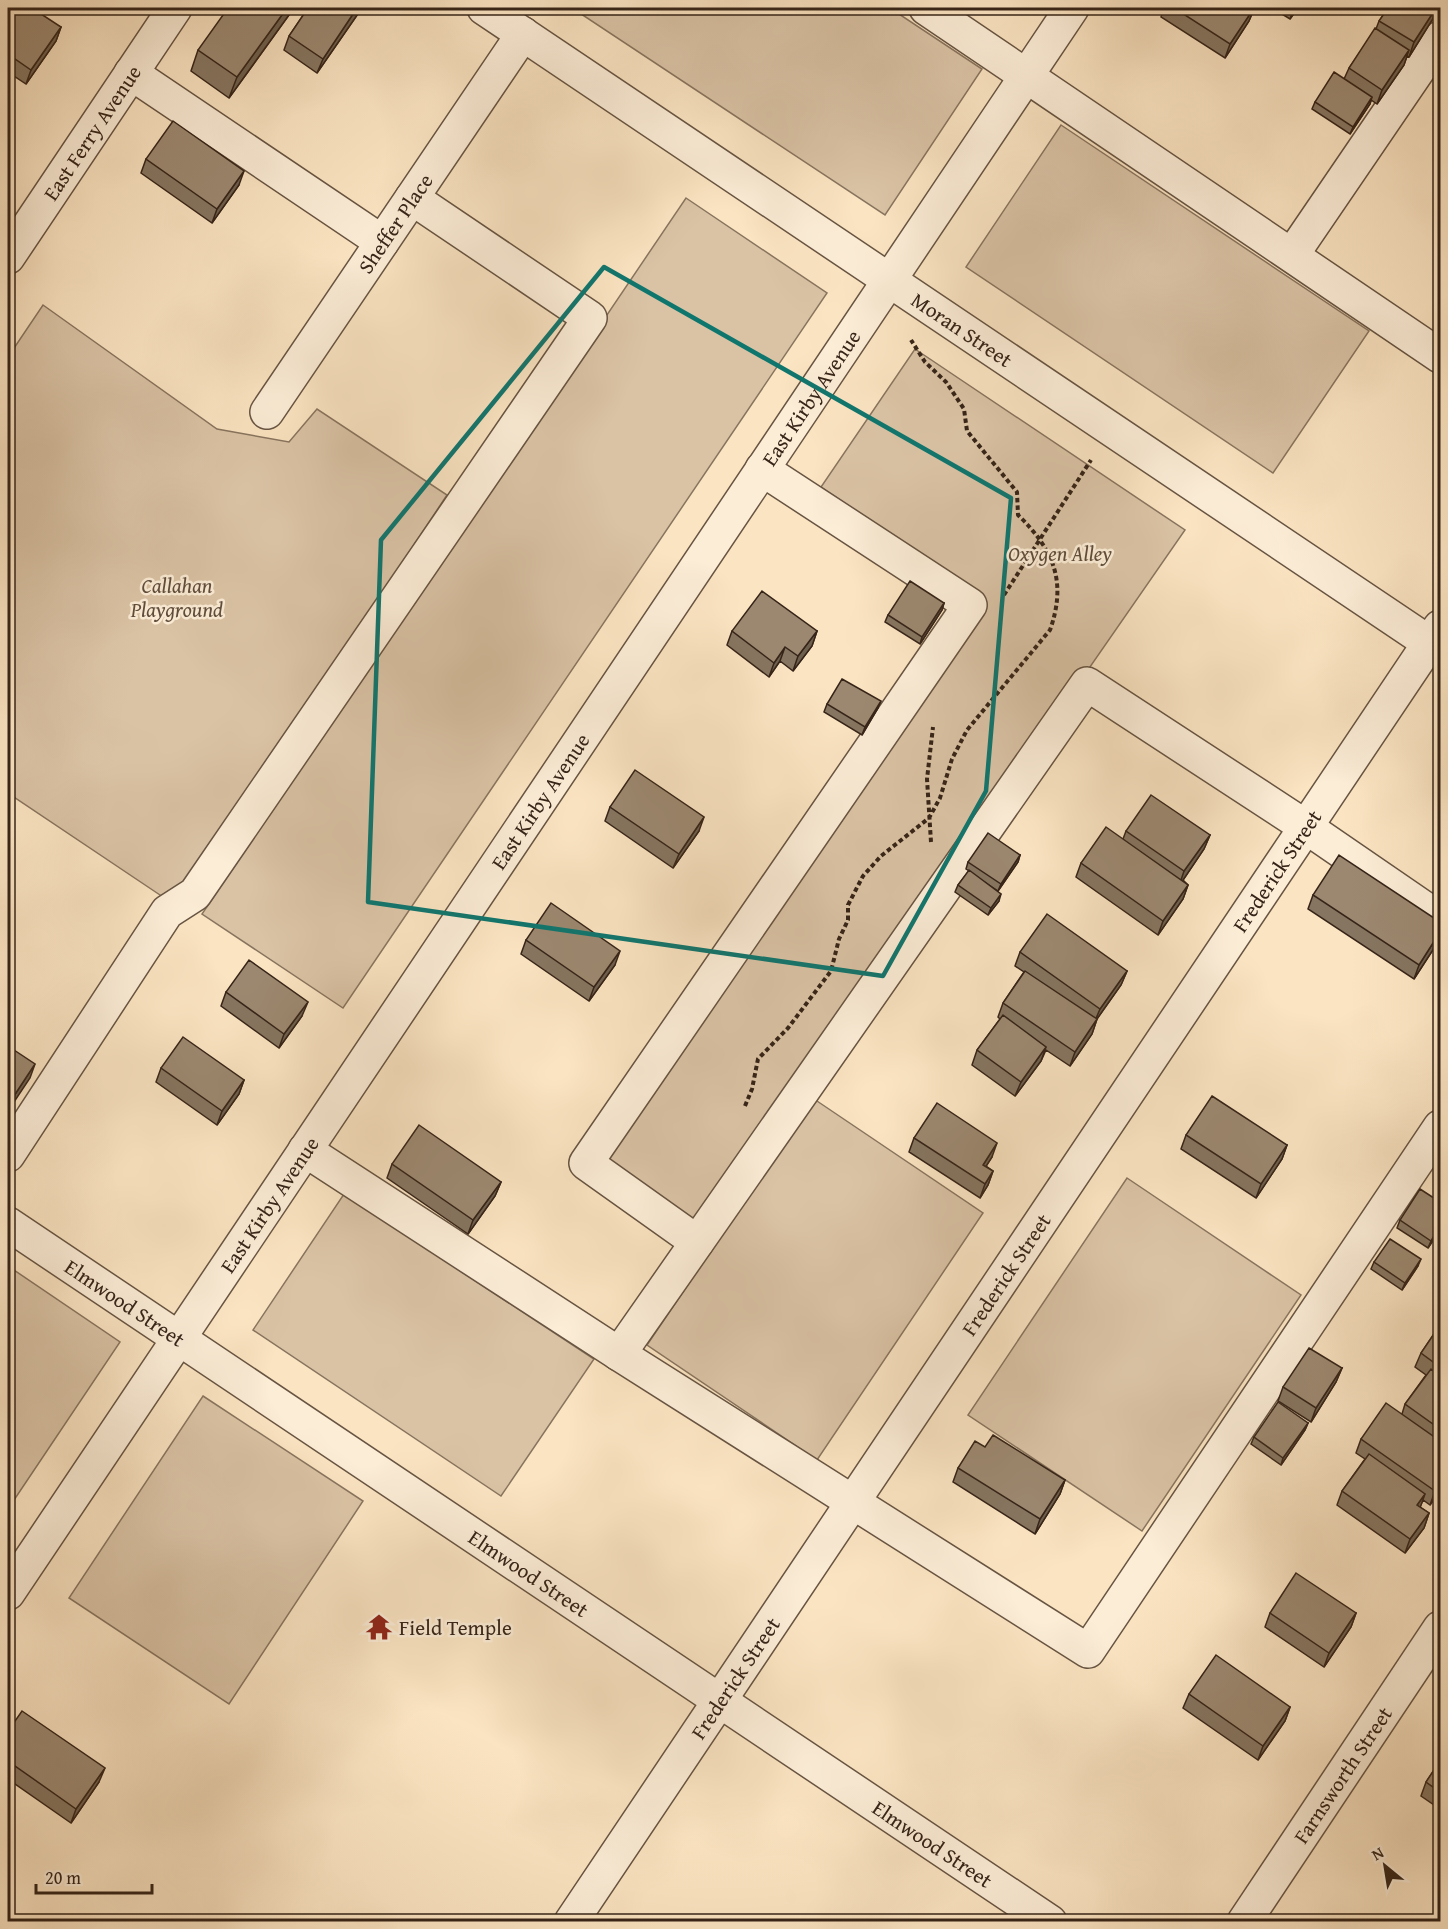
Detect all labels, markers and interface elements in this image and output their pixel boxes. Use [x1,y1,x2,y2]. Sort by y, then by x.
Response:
street label: East Ferry Avenue [35,58,148,206]
street label: Sheffer Place [350,167,440,279]
street label: Moran Street [905,284,1019,375]
street label: East Kirby Avenue [754,323,868,472]
park label: Oxygen Alley [1008,538,1112,569]
park label: Callahan Playground [130,570,223,625]
street label: East Kirby Avenue [483,726,597,875]
street label: Frederick Street [1224,803,1329,938]
street label: East Kirby Avenue [212,1130,326,1279]
street label: Frederick Street [953,1206,1058,1342]
street label: Elmwood Street [59,1251,192,1354]
street label: Elmwood Street [463,1521,596,1625]
street label: Frederick Street [683,1610,787,1745]
temple icon: Field Temple [364,1612,394,1642]
place label: Field Temple [399,1612,512,1643]
street label: Farnsworth Street [1285,1699,1400,1850]
street label: Elmwood Street [866,1792,999,1895]
north arrow [1355,1836,1415,1896]
text: N [1367,1840,1388,1866]
scale bar [36,1857,152,1895]
text: 20 m [45,1864,81,1891]

